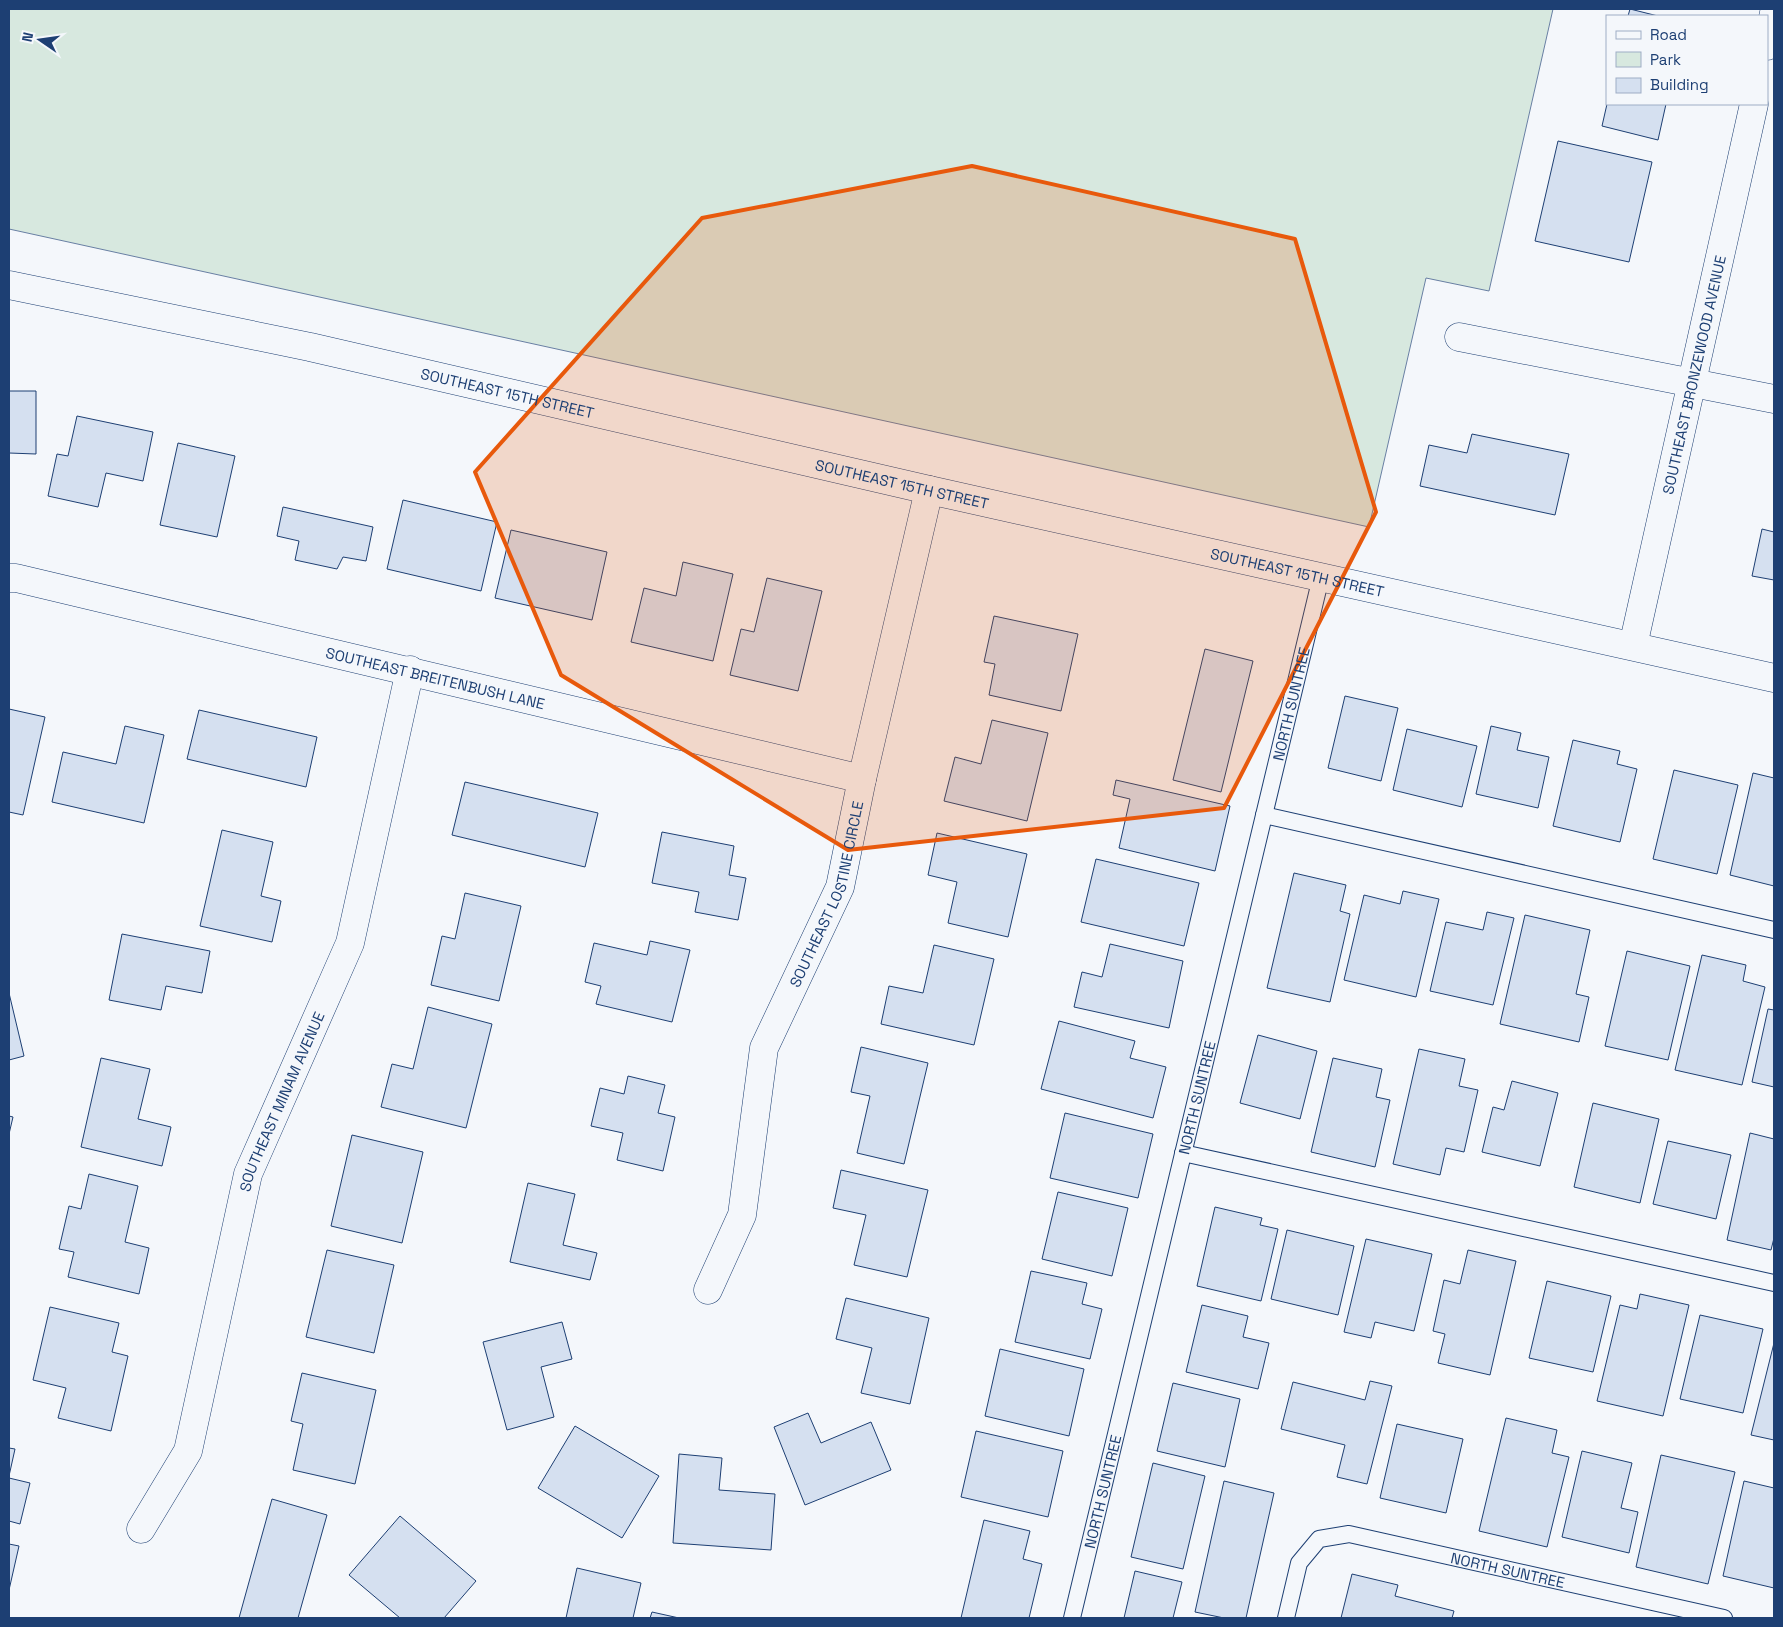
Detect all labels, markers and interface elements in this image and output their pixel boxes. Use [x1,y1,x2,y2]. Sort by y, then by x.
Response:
north arrow [15,15,65,65]
legend [1606,15,1768,105]
text: Road [1650,25,1687,44]
text: N [18,30,37,44]
text: Park [1650,50,1681,69]
text: Building [1650,75,1709,94]
street label: SOUTHEAST BRONZEWOOD AVENUE [1658,253,1729,496]
street label: SOUTHEAST 15TH STREET [419,363,596,422]
street label: SOUTHEAST 15TH STREET [814,455,991,513]
street label: SOUTHEAST 15TH STREET [1209,543,1386,601]
street label: SOUTHEAST BREITENBUSH LANE [324,642,547,713]
street label: NORTH SUNTREE [1268,645,1313,763]
street label: SOUTHEAST LOSTINE CIRCLE [785,799,867,990]
street label: SOUTHEAST MINAM AVENUE [235,1009,328,1193]
street label: NORTH SUNTREE [1174,1039,1219,1156]
street label: NORTH SUNTREE [1079,1433,1125,1550]
street label: NORTH SUNTREE [1449,1548,1567,1592]

